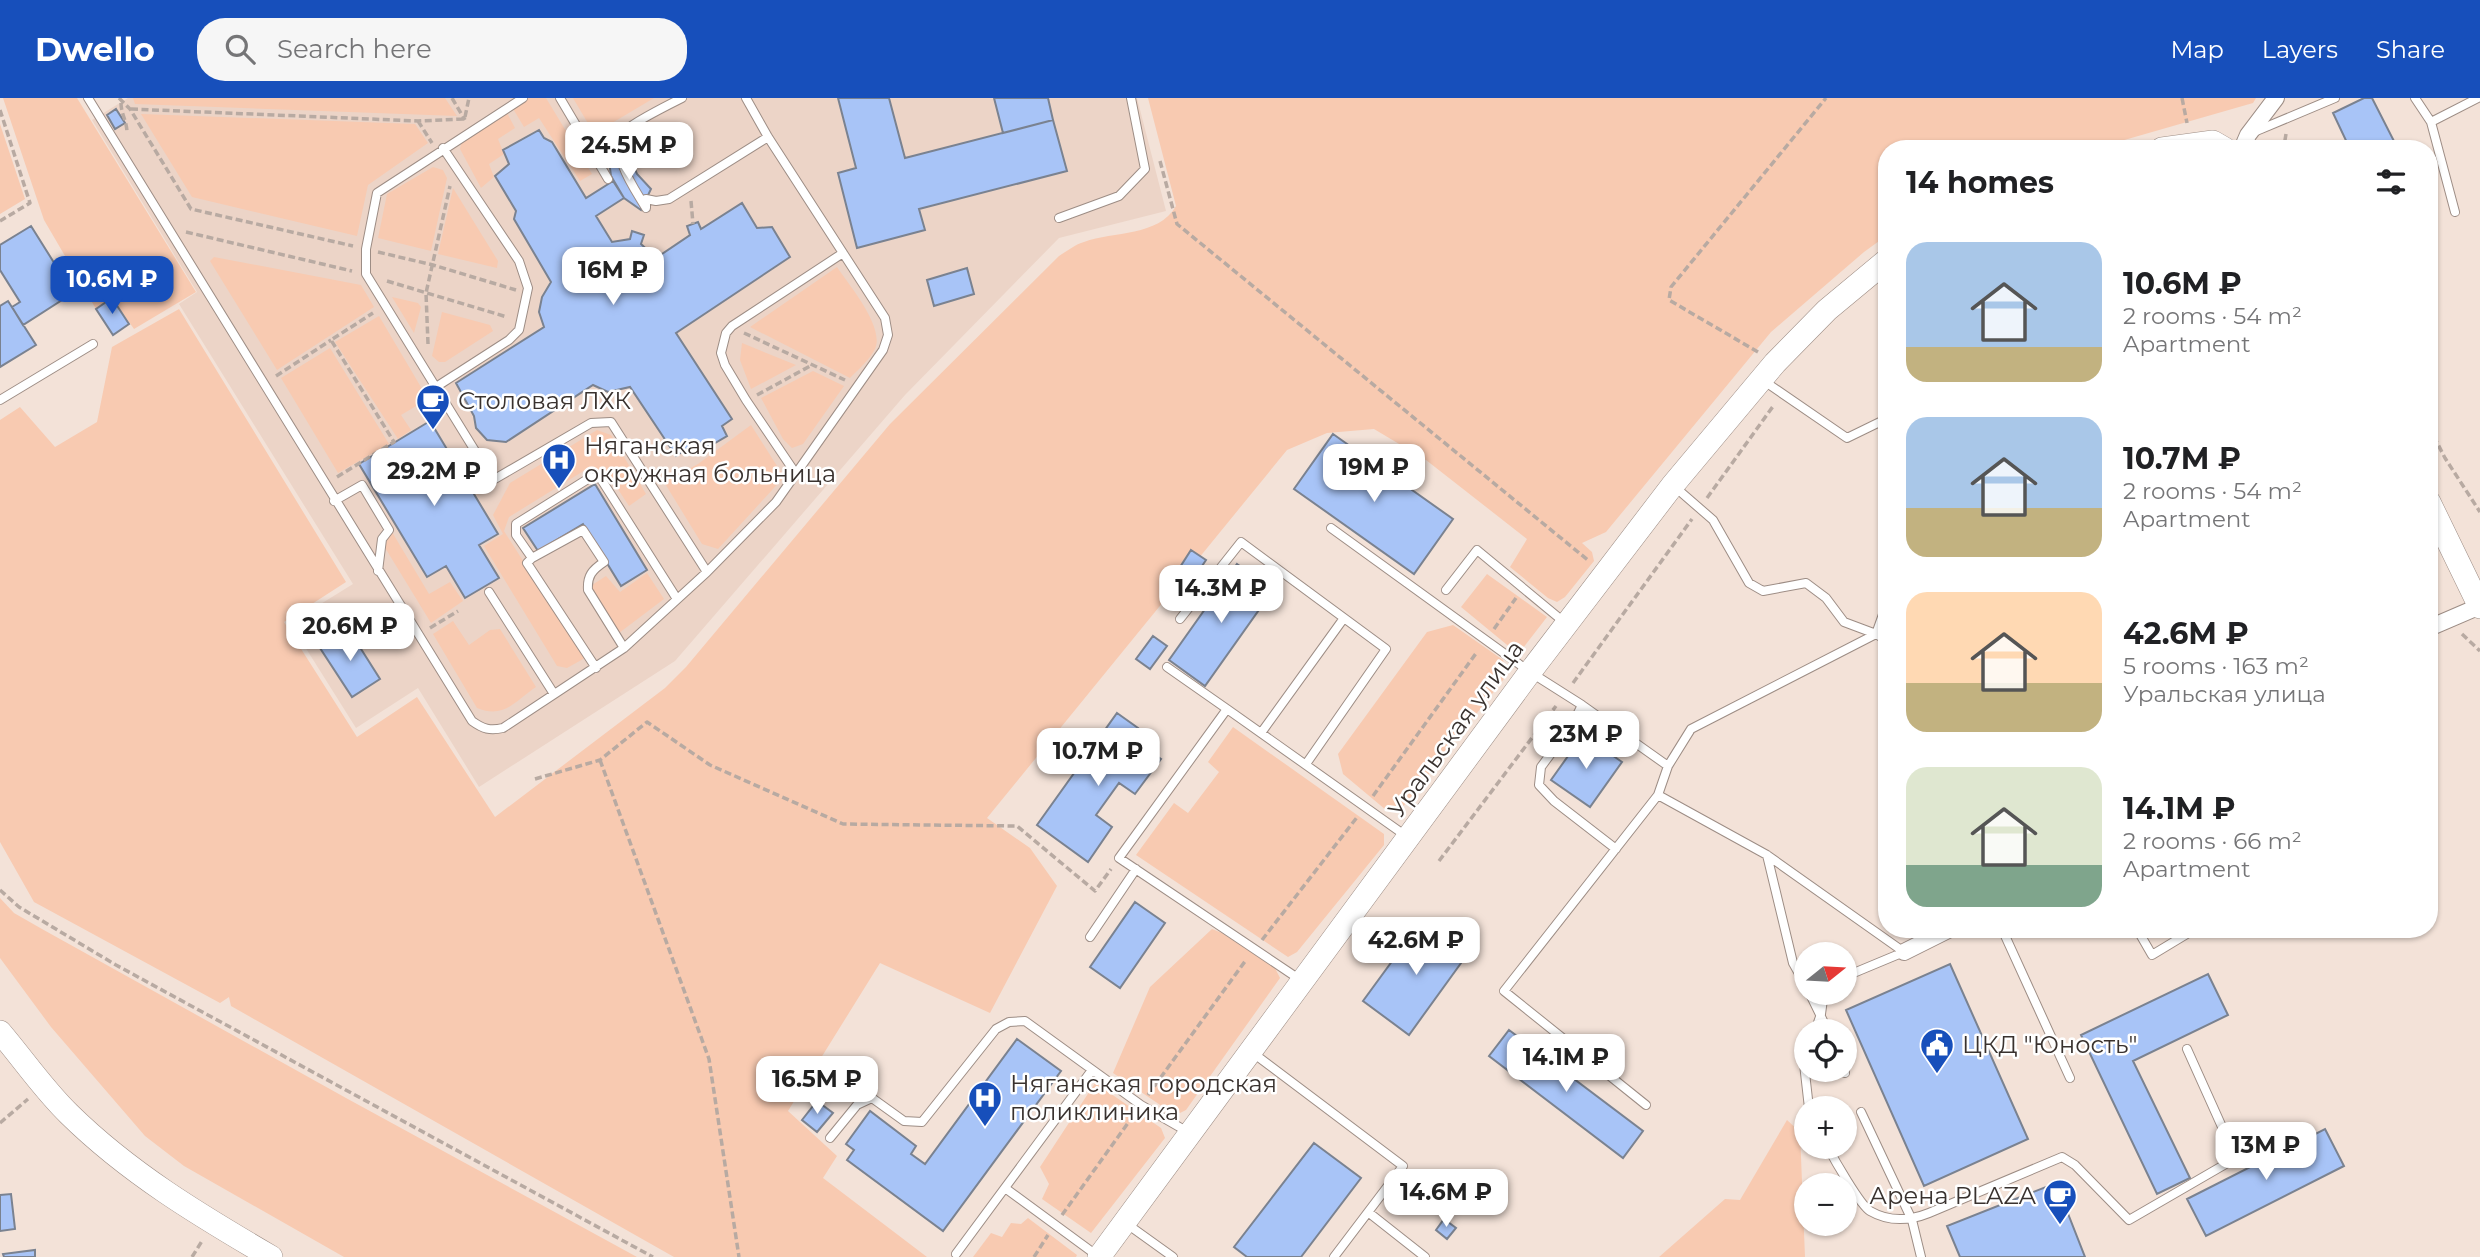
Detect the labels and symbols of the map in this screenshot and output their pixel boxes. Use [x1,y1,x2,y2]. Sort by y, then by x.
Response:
pin: 24.5M ₽ [564,122,694,182]
pin: 16M ₽ [564,248,662,307]
pin: 10.6M ₽ [47,256,177,316]
cafe icon: Столовая ЛХК [414,382,452,431]
place label: Столовая ЛХК [458,386,631,415]
place label: Няганская окружная больница [584,431,836,488]
hospital icon: Няганская окружная больница [540,441,578,490]
pin: 19M ₽ [1325,444,1423,504]
pin: 29.2M ₽ [369,448,499,508]
pin: 14.3M ₽ [1156,566,1286,625]
pin: 20.6M ₽ [285,603,415,663]
street label: Уральская улица [1382,635,1529,823]
pin: 23M ₽ [1537,712,1635,771]
pin: 10.7M ₽ [1033,728,1163,788]
pin: 42.6M ₽ [1351,918,1481,977]
north arrow [1794,942,1857,1004]
public building icon: ЦКД "Юность" [1918,1026,1956,1075]
place label: ЦКД "Юность" [1962,1030,2138,1059]
pin: 14.1M ₽ [1501,1034,1631,1094]
pin: 16.5M ₽ [752,1056,882,1116]
place label: Няганская городская поликлиника [1010,1069,1277,1126]
hospital icon: Няганская городская поликлиника [966,1079,1004,1128]
pin: 13M ₽ [2217,1122,2315,1182]
pin: 14.6M ₽ [1381,1170,1511,1229]
cafe icon: Арена PLAZA [2041,1177,2079,1226]
place label: Арена PLAZA [1869,1181,2037,1210]

